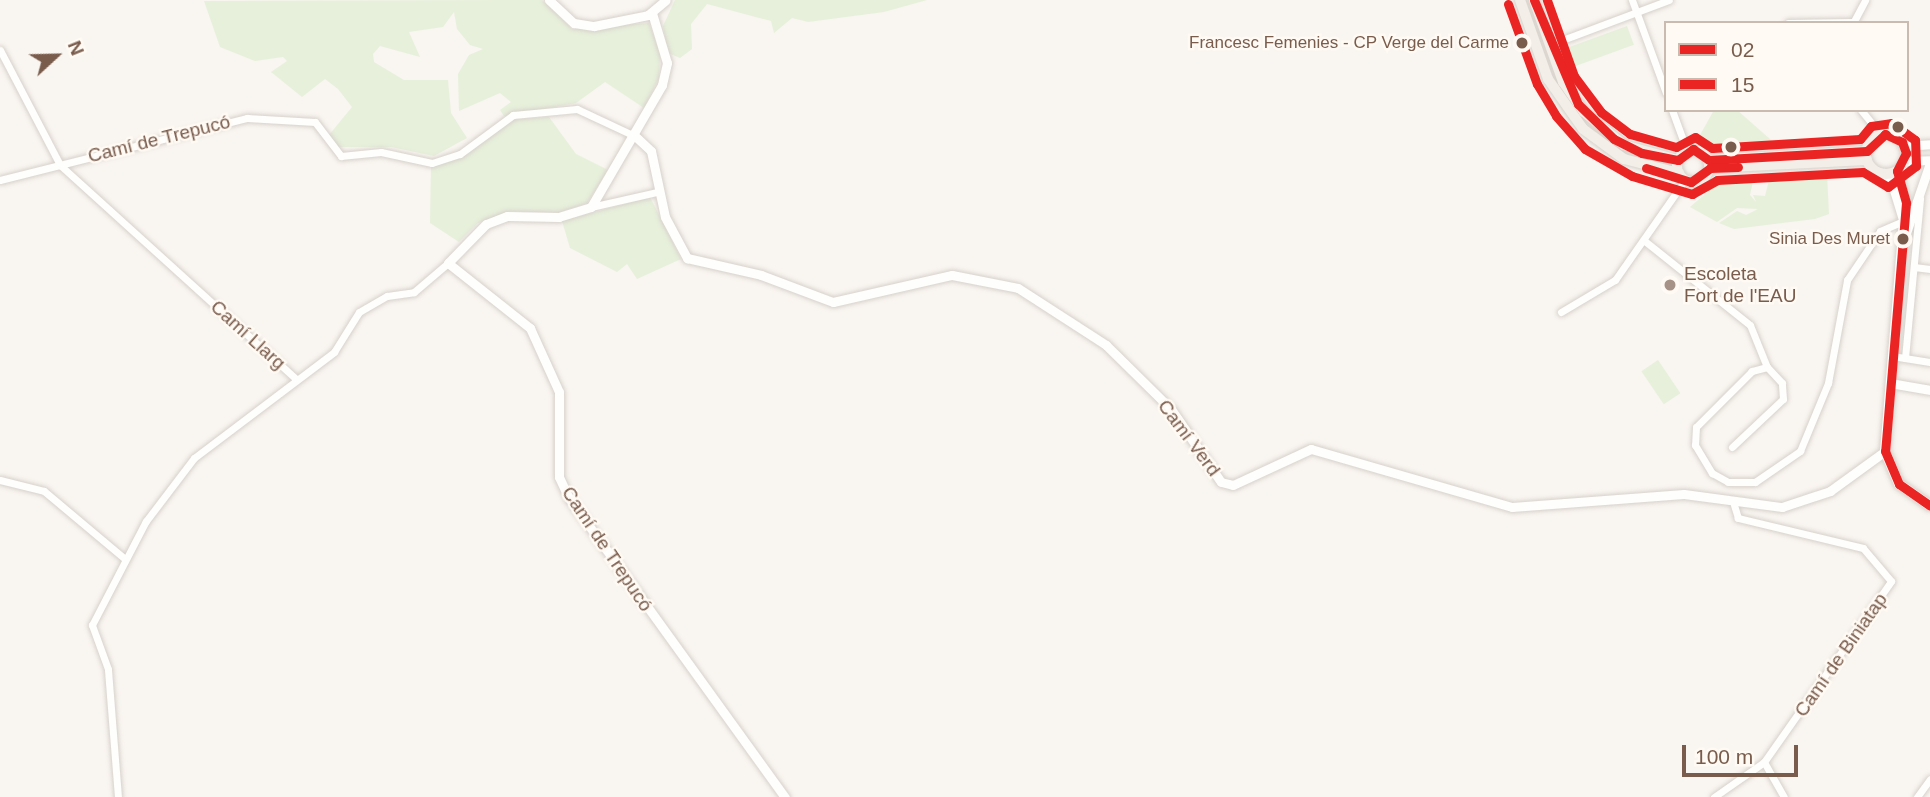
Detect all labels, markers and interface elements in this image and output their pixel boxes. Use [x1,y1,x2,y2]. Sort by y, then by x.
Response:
north arrow [21,21,91,91]
legend [1664,21,1909,112]
place label: Francesc Femenies - CP Verge del Carme [1189,33,1509,53]
marker: Francesc Femenies - CP Verge del Carme [1515,36,1529,50]
text: N [64,38,88,58]
text: 02 [1731,38,1754,61]
text: 15 [1731,73,1754,96]
street label: Camí de Trepucó [85,110,233,168]
unlabelled marker [1891,120,1905,134]
unlabelled marker [1724,140,1738,154]
place label: Sinia Des Muret [1769,229,1890,249]
marker: Sinia Des Muret [1896,232,1910,246]
place label: Escoleta Fort de l'EAU [1684,263,1796,307]
marker: Escoleta Fort de l'EAU [1662,277,1678,293]
street label: Camí Llarg [206,295,290,375]
street label: Camí Verd [1153,395,1225,481]
street label: Camí de Trepucó [557,482,657,616]
street label: Camí de Biniatap [1790,589,1892,721]
scale bar [1685,730,1800,774]
text: 100 m [1695,745,1753,768]

